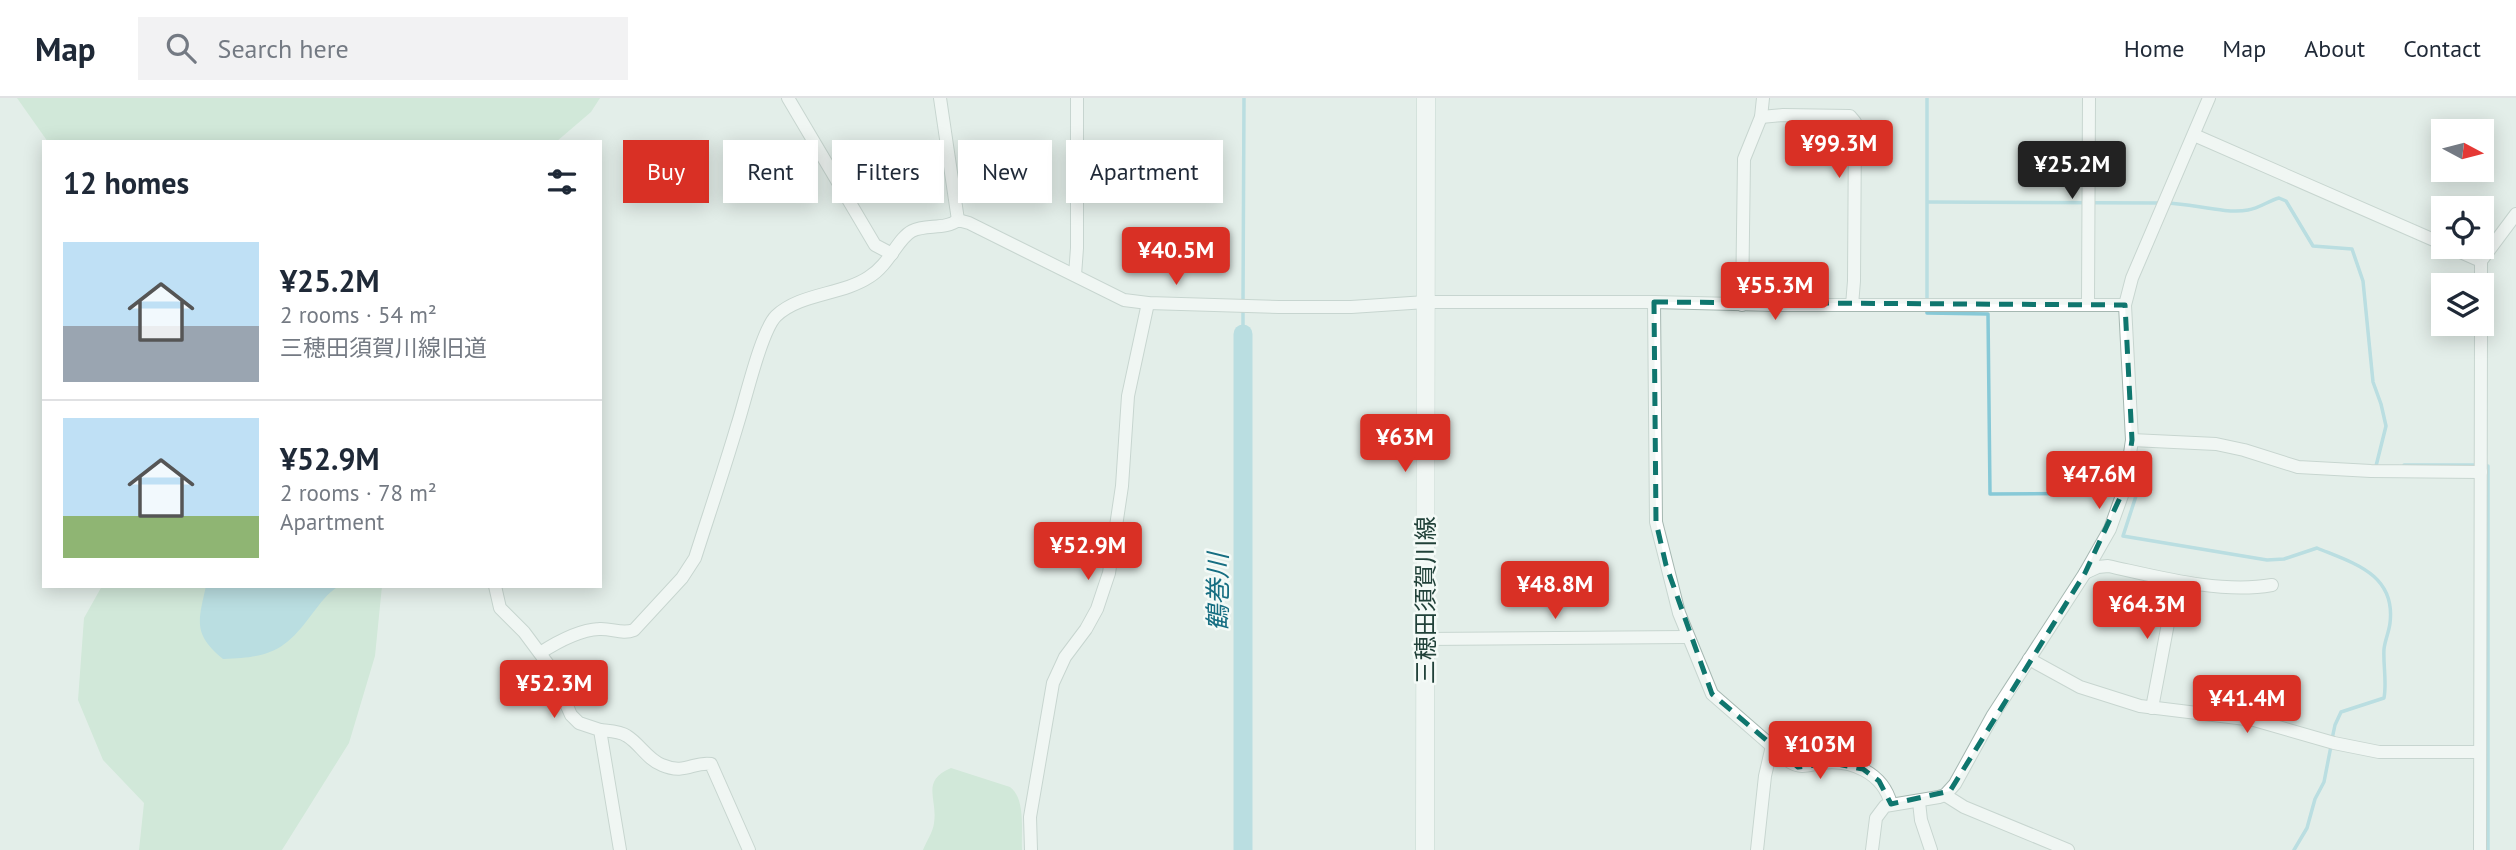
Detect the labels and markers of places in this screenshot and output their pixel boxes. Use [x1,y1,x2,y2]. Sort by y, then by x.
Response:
pin: ¥99.3M [1782,120,1896,180]
pin: ¥25.2M [2015,141,2129,201]
pin: ¥40.5M [1119,228,1233,287]
pin: ¥55.3M [1718,262,1832,322]
pin: ¥63M [1364,414,1446,474]
pin: ¥47.6M [2042,452,2156,511]
pin: ¥52.9M [1031,522,1145,582]
pin: ¥48.8M [1498,561,1612,621]
pin: ¥64.3M [2090,582,2204,641]
pin: ¥52.3M [497,660,611,720]
pin: ¥41.4M [2190,676,2304,735]
pin: ¥103M [1771,722,1869,781]

